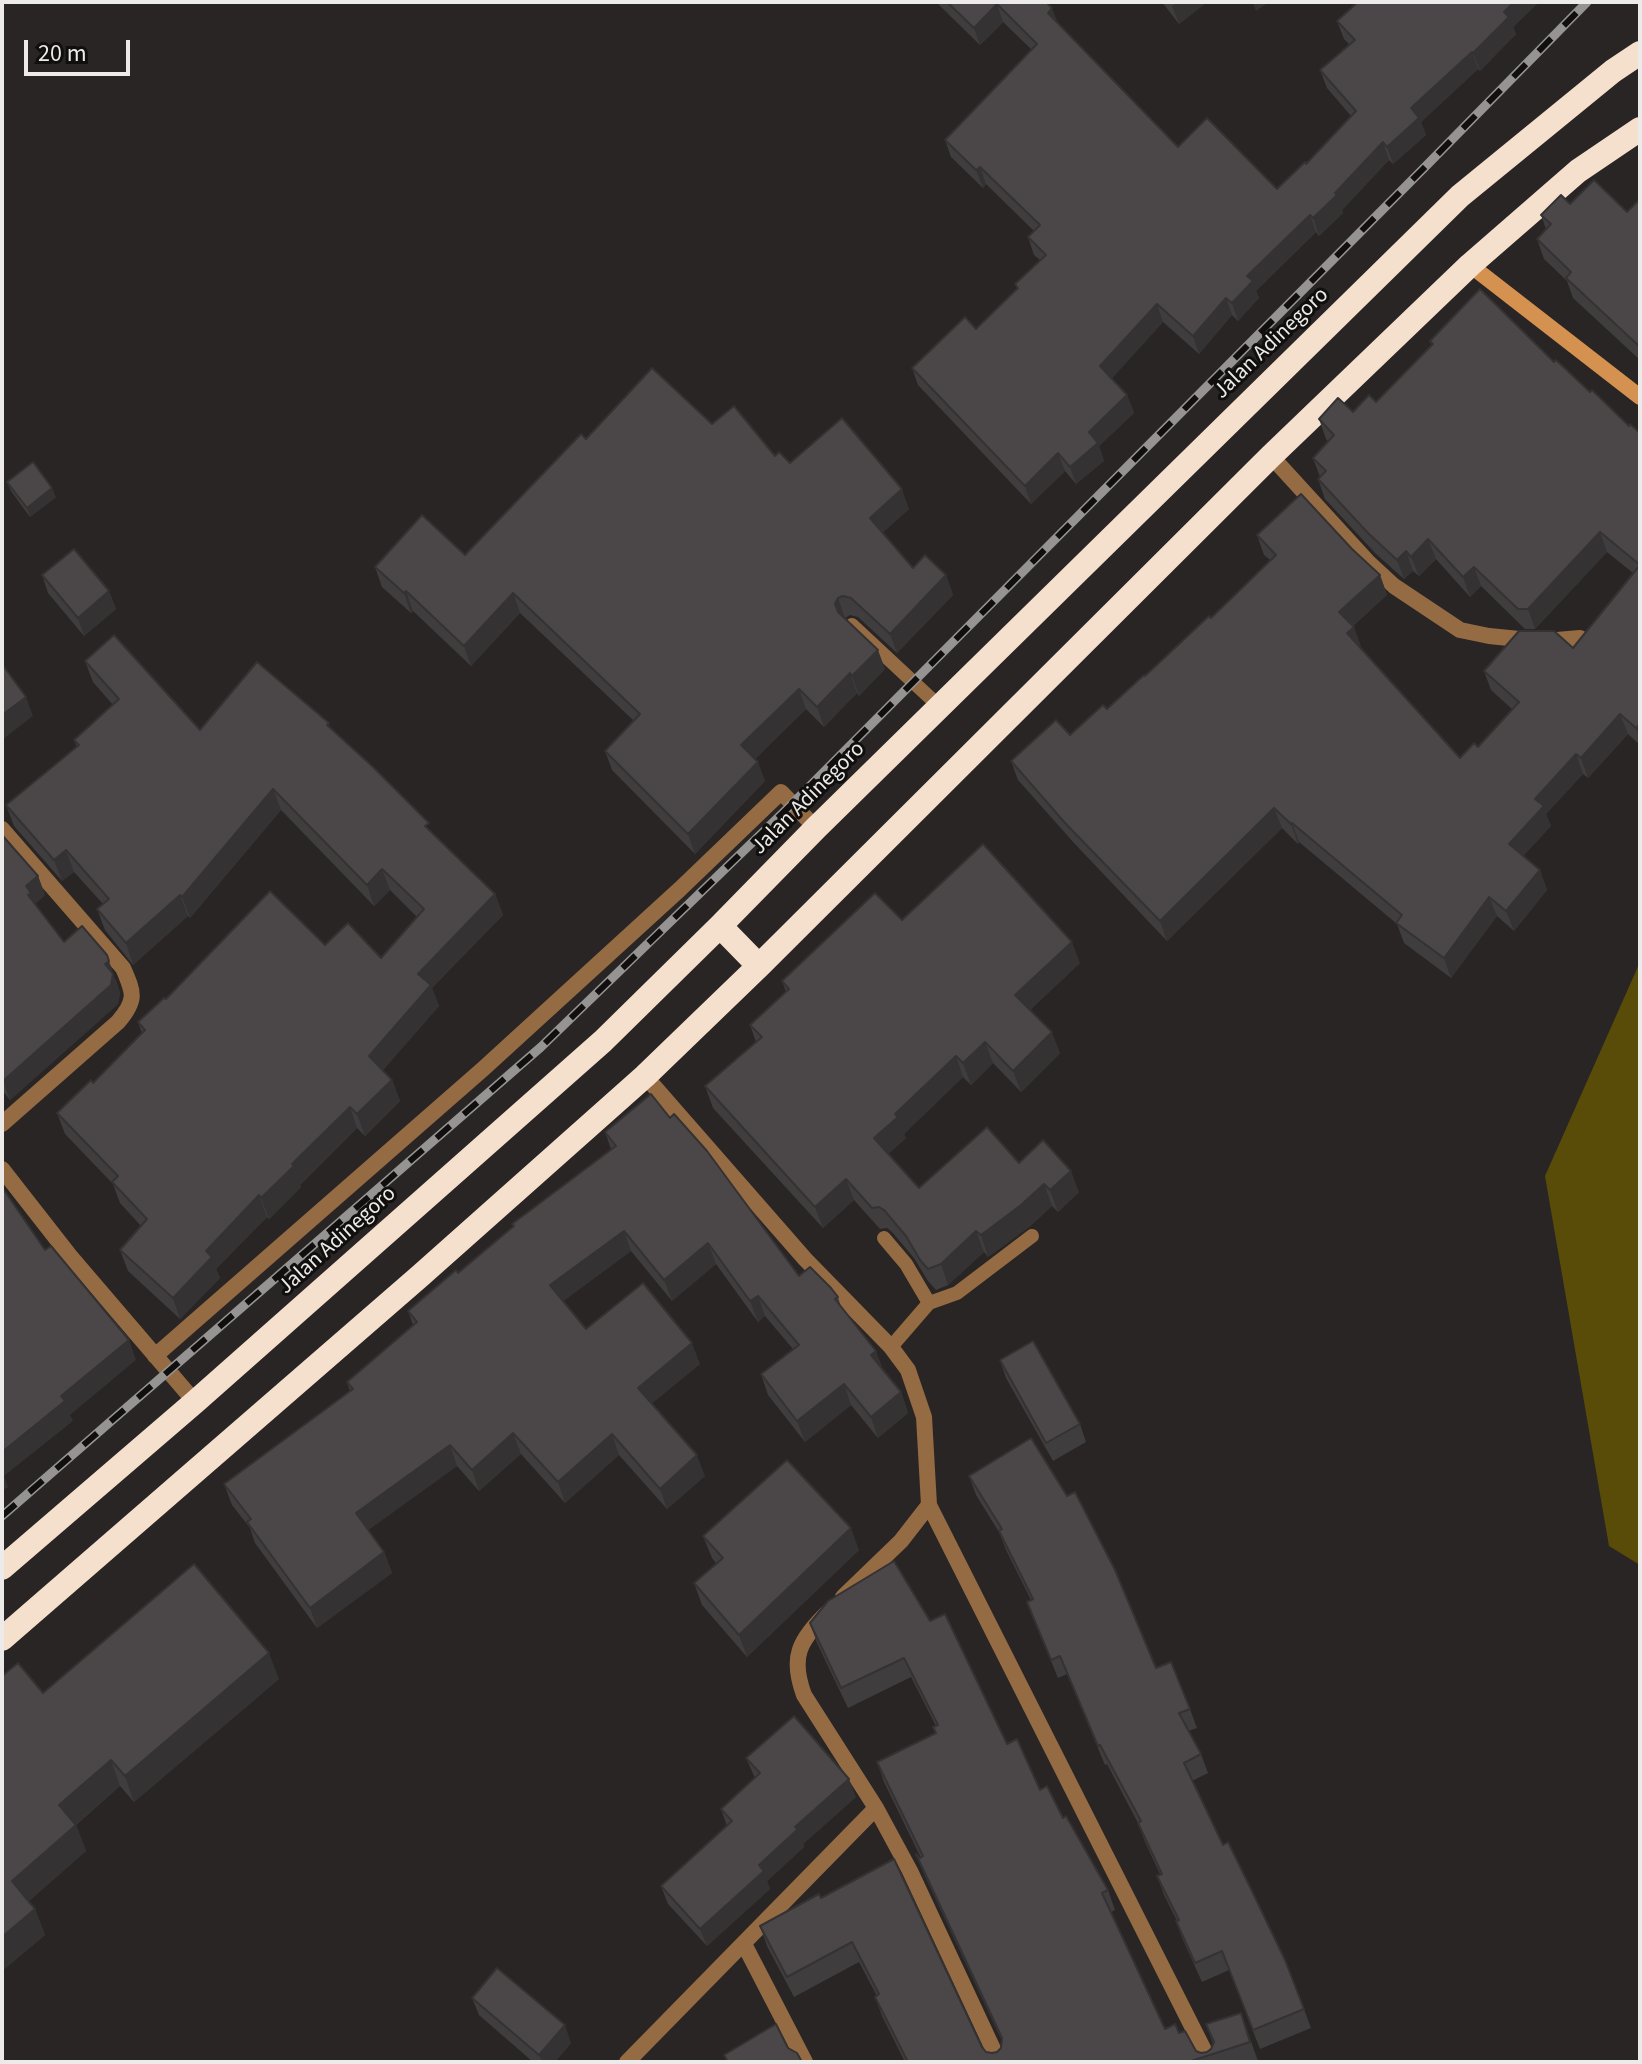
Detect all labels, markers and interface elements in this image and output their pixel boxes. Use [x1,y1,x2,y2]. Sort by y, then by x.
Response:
scale bar [28,24,134,74]
text: 20 m [38,36,87,71]
street label: Jalan Adinegoro [1209,283,1335,405]
street label: Jalan Adinegoro [747,737,871,861]
street label: Jalan Adinegoro [274,1181,402,1301]

